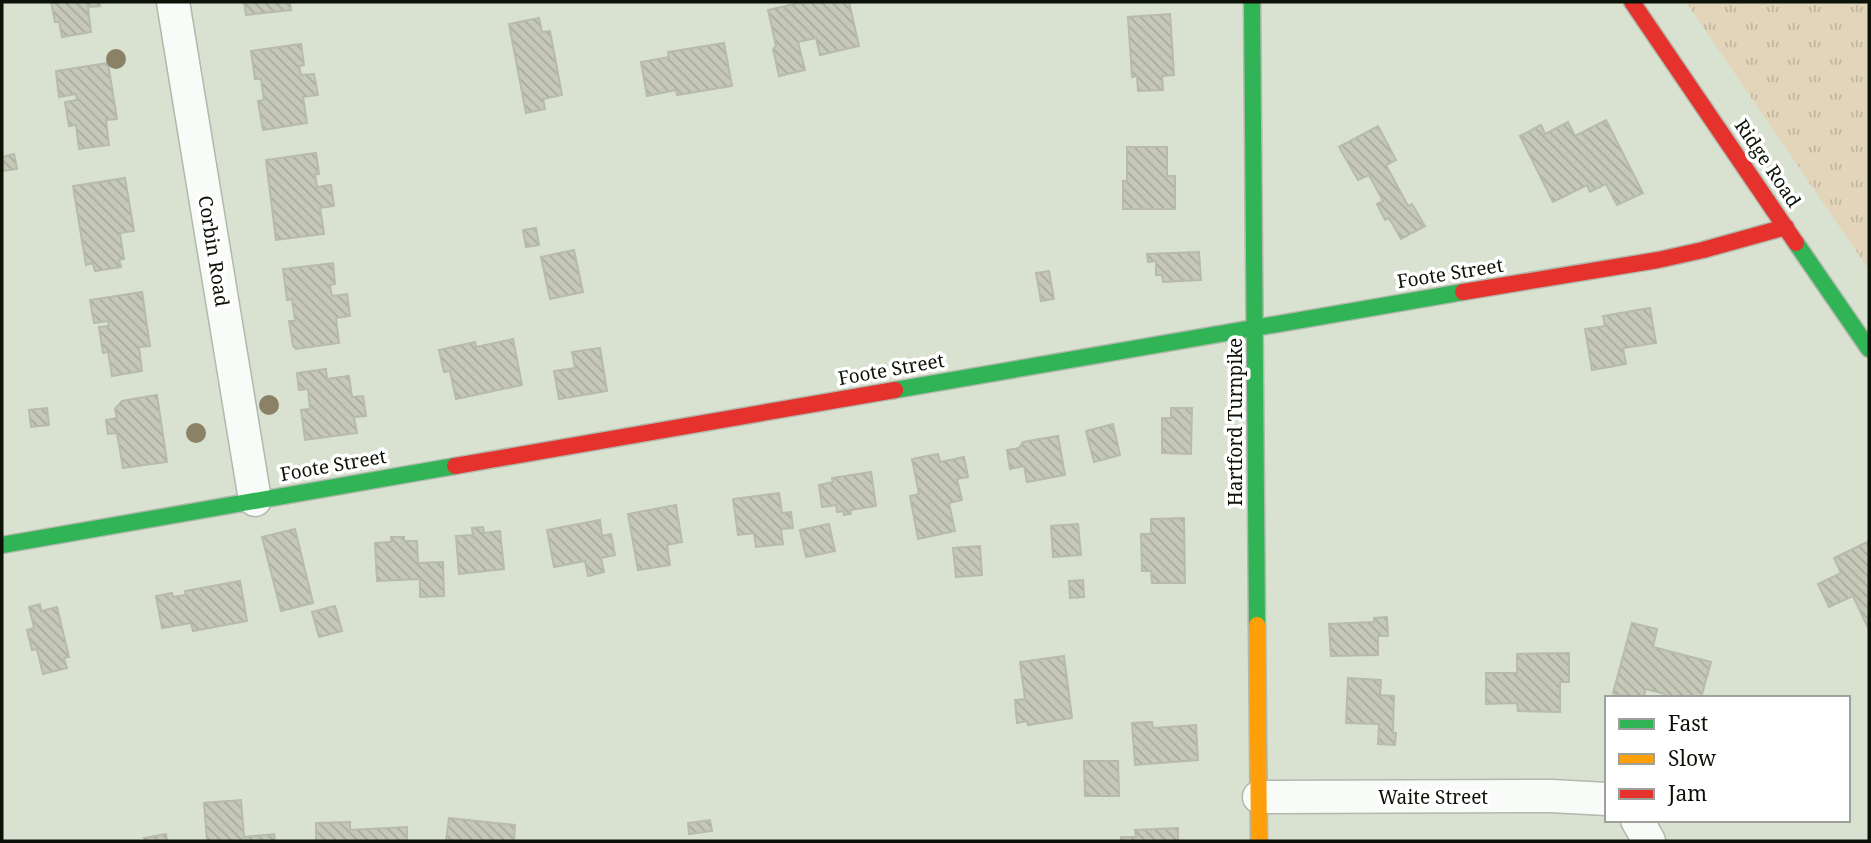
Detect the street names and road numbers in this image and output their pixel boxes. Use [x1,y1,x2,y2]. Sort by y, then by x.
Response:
street label: Ridge Road [1729,114,1807,213]
street label: Corbin Road [192,194,236,309]
street label: Foote Street [1395,252,1505,294]
street label: Hartford Turnpike [1222,338,1248,506]
street label: Foote Street [836,347,946,391]
street label: Foote Street [278,443,388,487]
street label: Waite Street [1378,784,1488,810]

